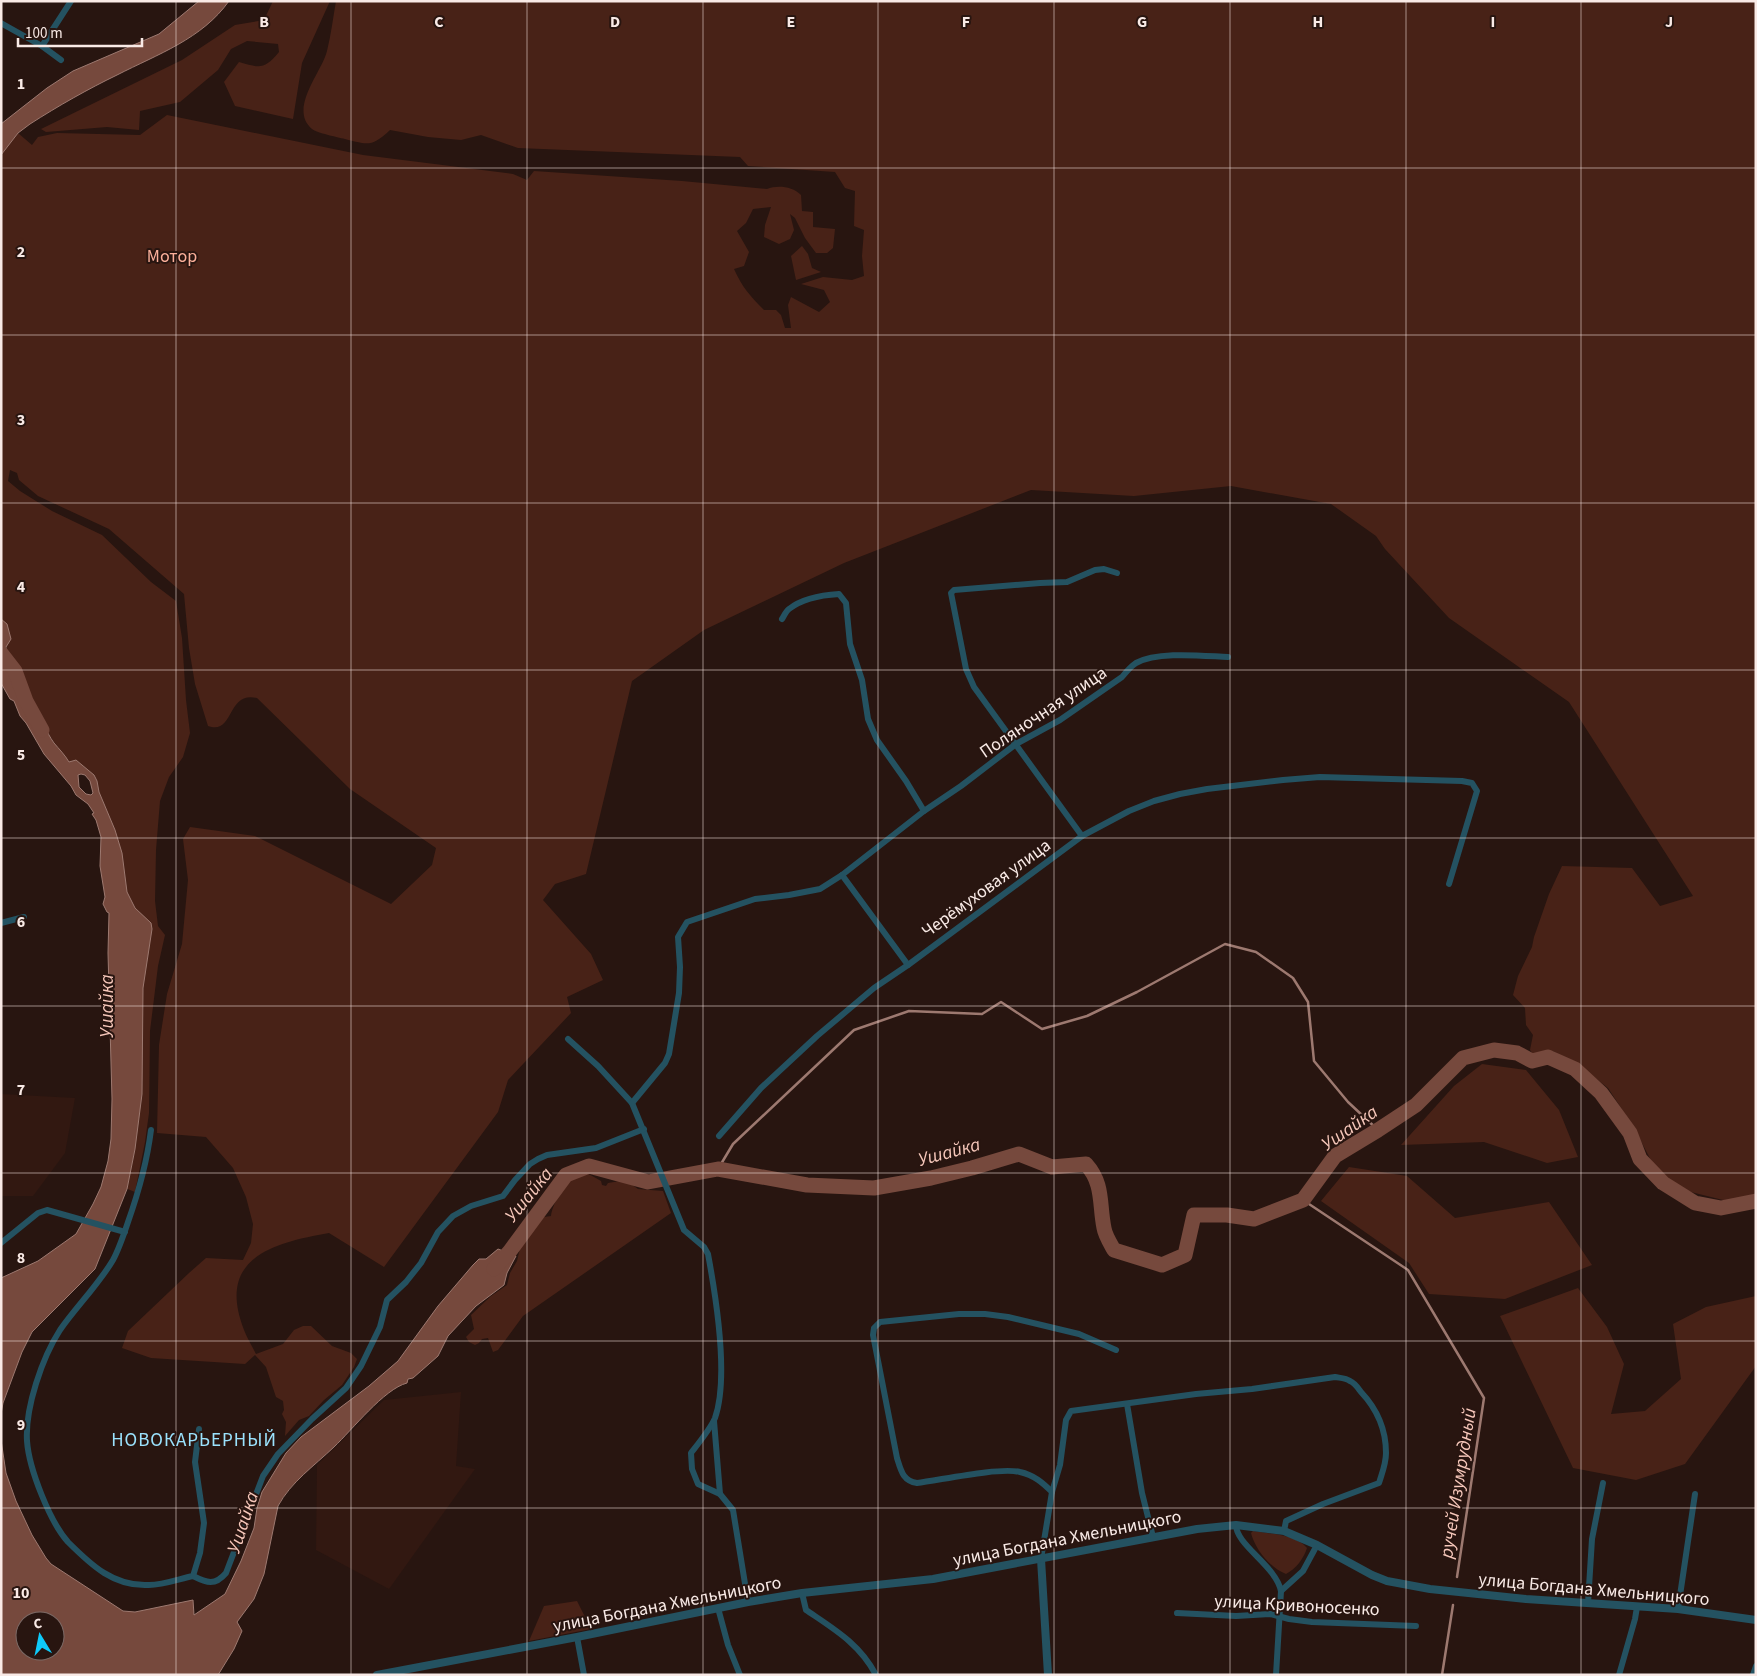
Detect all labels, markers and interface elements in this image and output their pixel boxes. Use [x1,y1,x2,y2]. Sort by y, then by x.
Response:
text: B [259,11,269,33]
text: C [434,11,444,33]
text: D [610,11,620,33]
text: E [787,11,795,33]
text: F [962,11,970,33]
text: G [1137,11,1147,33]
text: H [1313,11,1323,33]
text: I [1491,11,1495,33]
text: J [1665,11,1673,33]
scale bar [18,15,141,47]
text: 100 m [25,23,63,44]
text: 1 [17,73,25,95]
text: 2 [17,241,25,263]
park label: Мотор [147,244,197,269]
text: 3 [17,409,25,431]
text: 4 [17,576,26,598]
street label: Поляночная улица [975,661,1112,764]
text: 5 [17,744,25,766]
street label: Черёмуховая улица [917,833,1056,944]
text: 6 [17,911,25,933]
water label: Ушайка [94,974,121,1038]
text: 7 [17,1079,25,1101]
water label: Ушайка [1316,1099,1384,1157]
water label: Ушайка [915,1131,984,1174]
water label: Ушайка [499,1162,560,1228]
text: 8 [17,1247,25,1269]
water label: ручей Изумрудный [1433,1406,1484,1561]
text: 9 [17,1414,25,1436]
district label: НОВОКАРЬЕРНЫЙ [111,1427,277,1454]
water label: Ушайка [221,1488,266,1557]
street label: улица Богдана Хмельницкого [951,1504,1183,1573]
street label: улица Богдана Хмельницкого [1477,1567,1711,1612]
street label: улица Богдана Хмельницкого [551,1570,783,1639]
text: 10 [13,1582,29,1604]
street label: улица Кривоносенко [1214,1589,1380,1622]
north arrow [15,1611,65,1661]
text: С [32,1614,44,1635]

